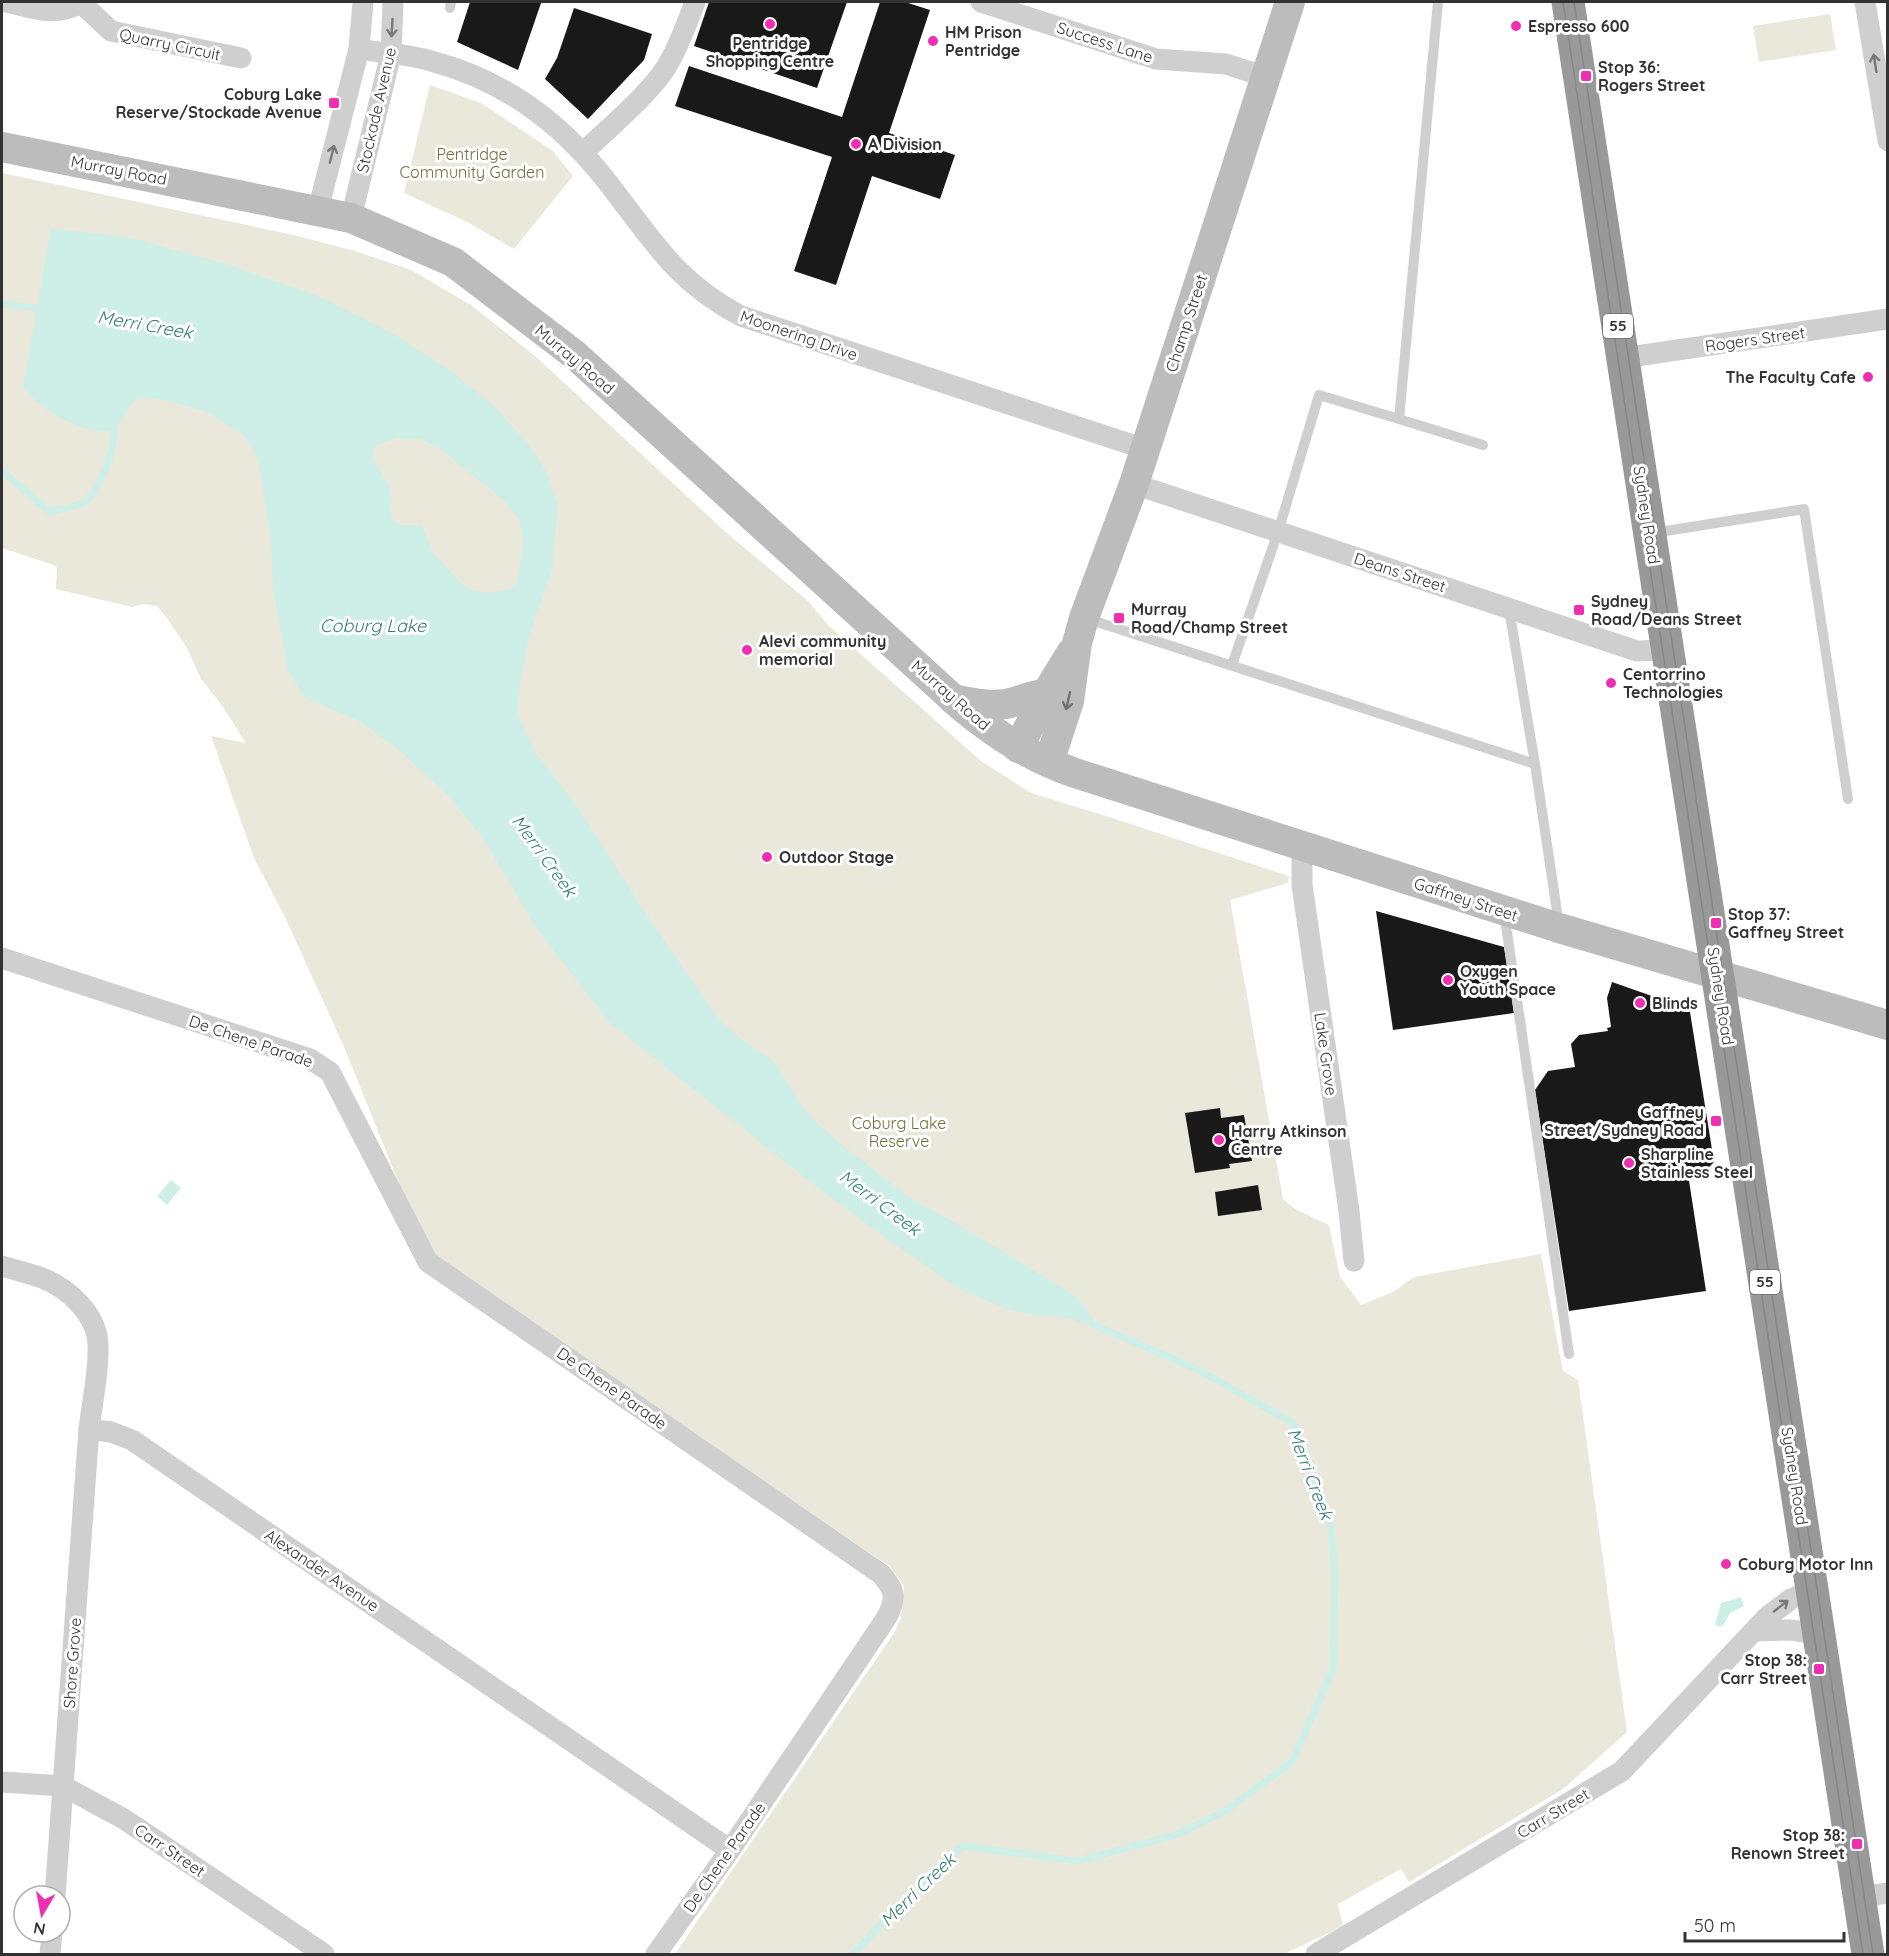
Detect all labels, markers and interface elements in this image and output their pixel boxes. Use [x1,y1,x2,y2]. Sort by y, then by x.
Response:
place label: Espresso 600 [1528,16,1630,36]
one-way arrow [386,17,397,37]
marker: Pentridge Shopping Centre [763,17,777,31]
street label: Success Lane [1055,17,1155,67]
marker: Espresso 600 [1509,19,1523,33]
place label: HM Prison Pentridge [945,22,1022,60]
street label: Quarry Circuit [118,24,222,64]
place label: Pentridge Shopping Centre [706,33,834,71]
marker: HM Prison Pentridge [926,34,940,48]
street label: Stockade Avenue [352,45,400,175]
one-way arrow [1869,53,1880,73]
place label: Stop 36: Rogers Street [1598,57,1705,95]
marker: Stop 36: Rogers Street [1579,69,1593,83]
place label: Coburg Lake Reserve/Stockade Avenue [115,84,322,122]
marker: Coburg Lake Reserve/Stockade Avenue [327,96,341,110]
place label: A Division [868,134,942,154]
marker: A Division [849,137,863,151]
park label: Pentridge Community Garden [400,144,544,182]
one-way arrow [327,145,339,164]
street label: Murray Road [69,151,169,189]
street label: Champ Street [1161,272,1211,374]
water label: Merri Creek [96,305,196,344]
street label: Moonering Drive [738,306,860,364]
road number: 55 [1603,314,1633,338]
street label: Murray Road [531,320,619,398]
street label: Rogers Street [1704,322,1806,356]
place label: The Faculty Cafe [1726,367,1856,387]
marker: The Faculty Cafe [1861,370,1875,384]
street label: Sydney Road [1629,465,1665,565]
street label: Deans Street [1352,548,1448,596]
place label: Sydney Road/Deans Street [1591,591,1742,629]
place label: Murray Road/Champ Street [1131,599,1288,637]
marker: Sydney Road/Deans Street [1572,603,1586,617]
marker: Murray Road/Champ Street [1112,611,1126,625]
water label: Coburg Lake [320,614,427,637]
place label: Alevi community memorial [759,631,886,669]
marker: Alevi community memorial [740,643,754,657]
street label: Murray Road [908,656,994,734]
place label: Centorrino Technologies [1623,664,1723,702]
marker: Centorrino Technologies [1604,676,1618,690]
one-way arrow [1062,691,1074,710]
water label: Merri Creek [507,810,583,902]
place label: Outdoor Stage [779,847,894,867]
marker: Outdoor Stage [760,850,774,864]
street label: Gaffney Street [1412,873,1520,925]
place label: Stop 37: Gaffney Street [1728,904,1844,942]
marker: Stop 37: Gaffney Street [1709,916,1723,930]
street label: Sydney Road [1703,946,1739,1046]
place label: Oxygen Youth Space [1460,961,1556,999]
marker: Oxygen Youth Space [1441,973,1455,987]
place label: Blinds [1652,993,1698,1013]
marker: Blinds [1633,996,1647,1010]
street label: De Chene Parade [186,1010,316,1072]
street label: Lake Grove [1310,1011,1342,1097]
place label: Gaffney Street/Sydney Road [1544,1102,1704,1140]
park label: Coburg Lake Reserve [852,1113,946,1151]
marker: Gaffney Street/Sydney Road [1709,1114,1723,1128]
place label: Harry Atkinson Centre [1231,1121,1347,1159]
marker: Harry Atkinson Centre [1212,1133,1226,1147]
place label: Sharpline Stainless Steel [1641,1144,1753,1182]
marker: Sharpline Stainless Steel [1622,1156,1636,1170]
water label: Merri Creek [835,1165,927,1241]
road number: 55 [1750,1270,1780,1294]
street label: De Chene Parade [553,1343,671,1433]
water label: Merri Creek [1283,1425,1339,1524]
street label: Sydney Road [1777,1426,1813,1526]
street label: Alexander Avenue [261,1524,383,1616]
place label: Coburg Motor Inn [1738,1554,1873,1574]
marker: Coburg Motor Inn [1719,1557,1733,1571]
one-way arrow [1773,1600,1789,1613]
street label: Shore Grove [59,1617,85,1709]
place label: Stop 38: Carr Street [1720,1650,1807,1688]
marker: Stop 38: Carr Street [1812,1662,1826,1676]
street label: Carr Street [1513,1784,1593,1842]
street label: De Chene Parade [679,1798,769,1916]
street label: Carr Street [131,1819,209,1881]
place label: Stop 38: Renown Street [1731,1825,1845,1863]
marker: Stop 38: Renown Street [1850,1837,1864,1851]
water label: Merri Creek [875,1847,961,1931]
north arrow [12,1884,72,1944]
scale bar [1685,1905,1844,1943]
text: 50 m [1694,1914,1736,1937]
text: N [32,1918,47,1940]

